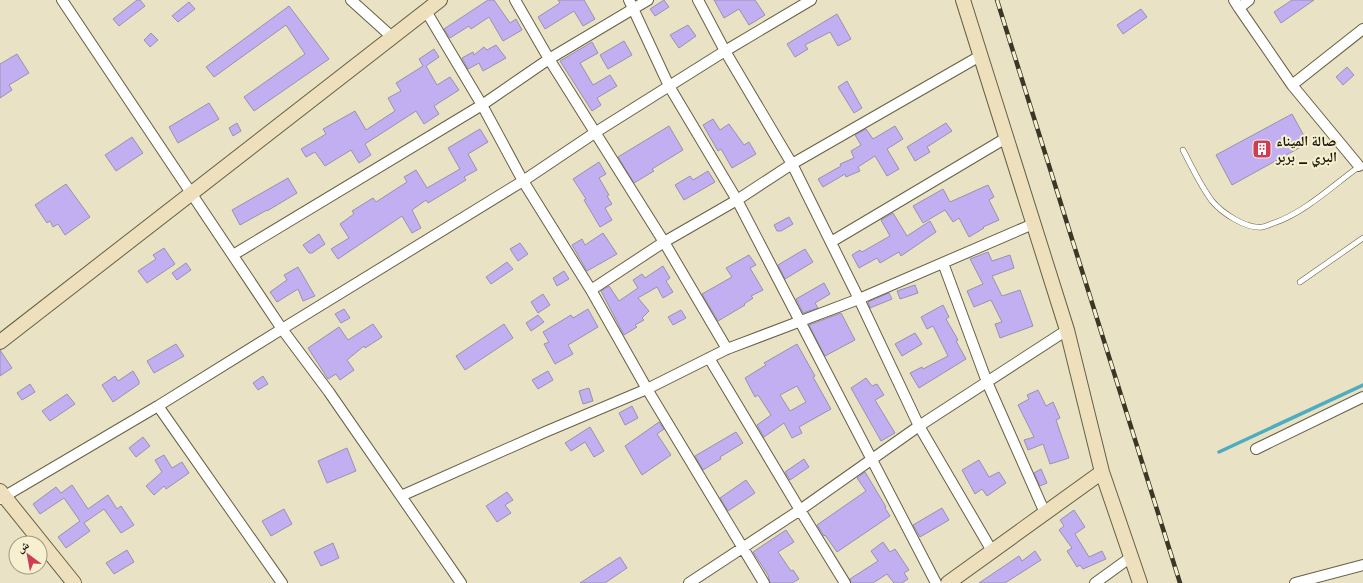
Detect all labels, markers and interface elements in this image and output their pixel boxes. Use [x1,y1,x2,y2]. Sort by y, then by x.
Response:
place label: صالة الميناء البري _ بربر [1275,132,1337,168]
building icon: صالة الميناء البري _ بربر [1251,138,1273,160]
north arrow [8,535,48,575]
text: ش [14,537,32,556]

